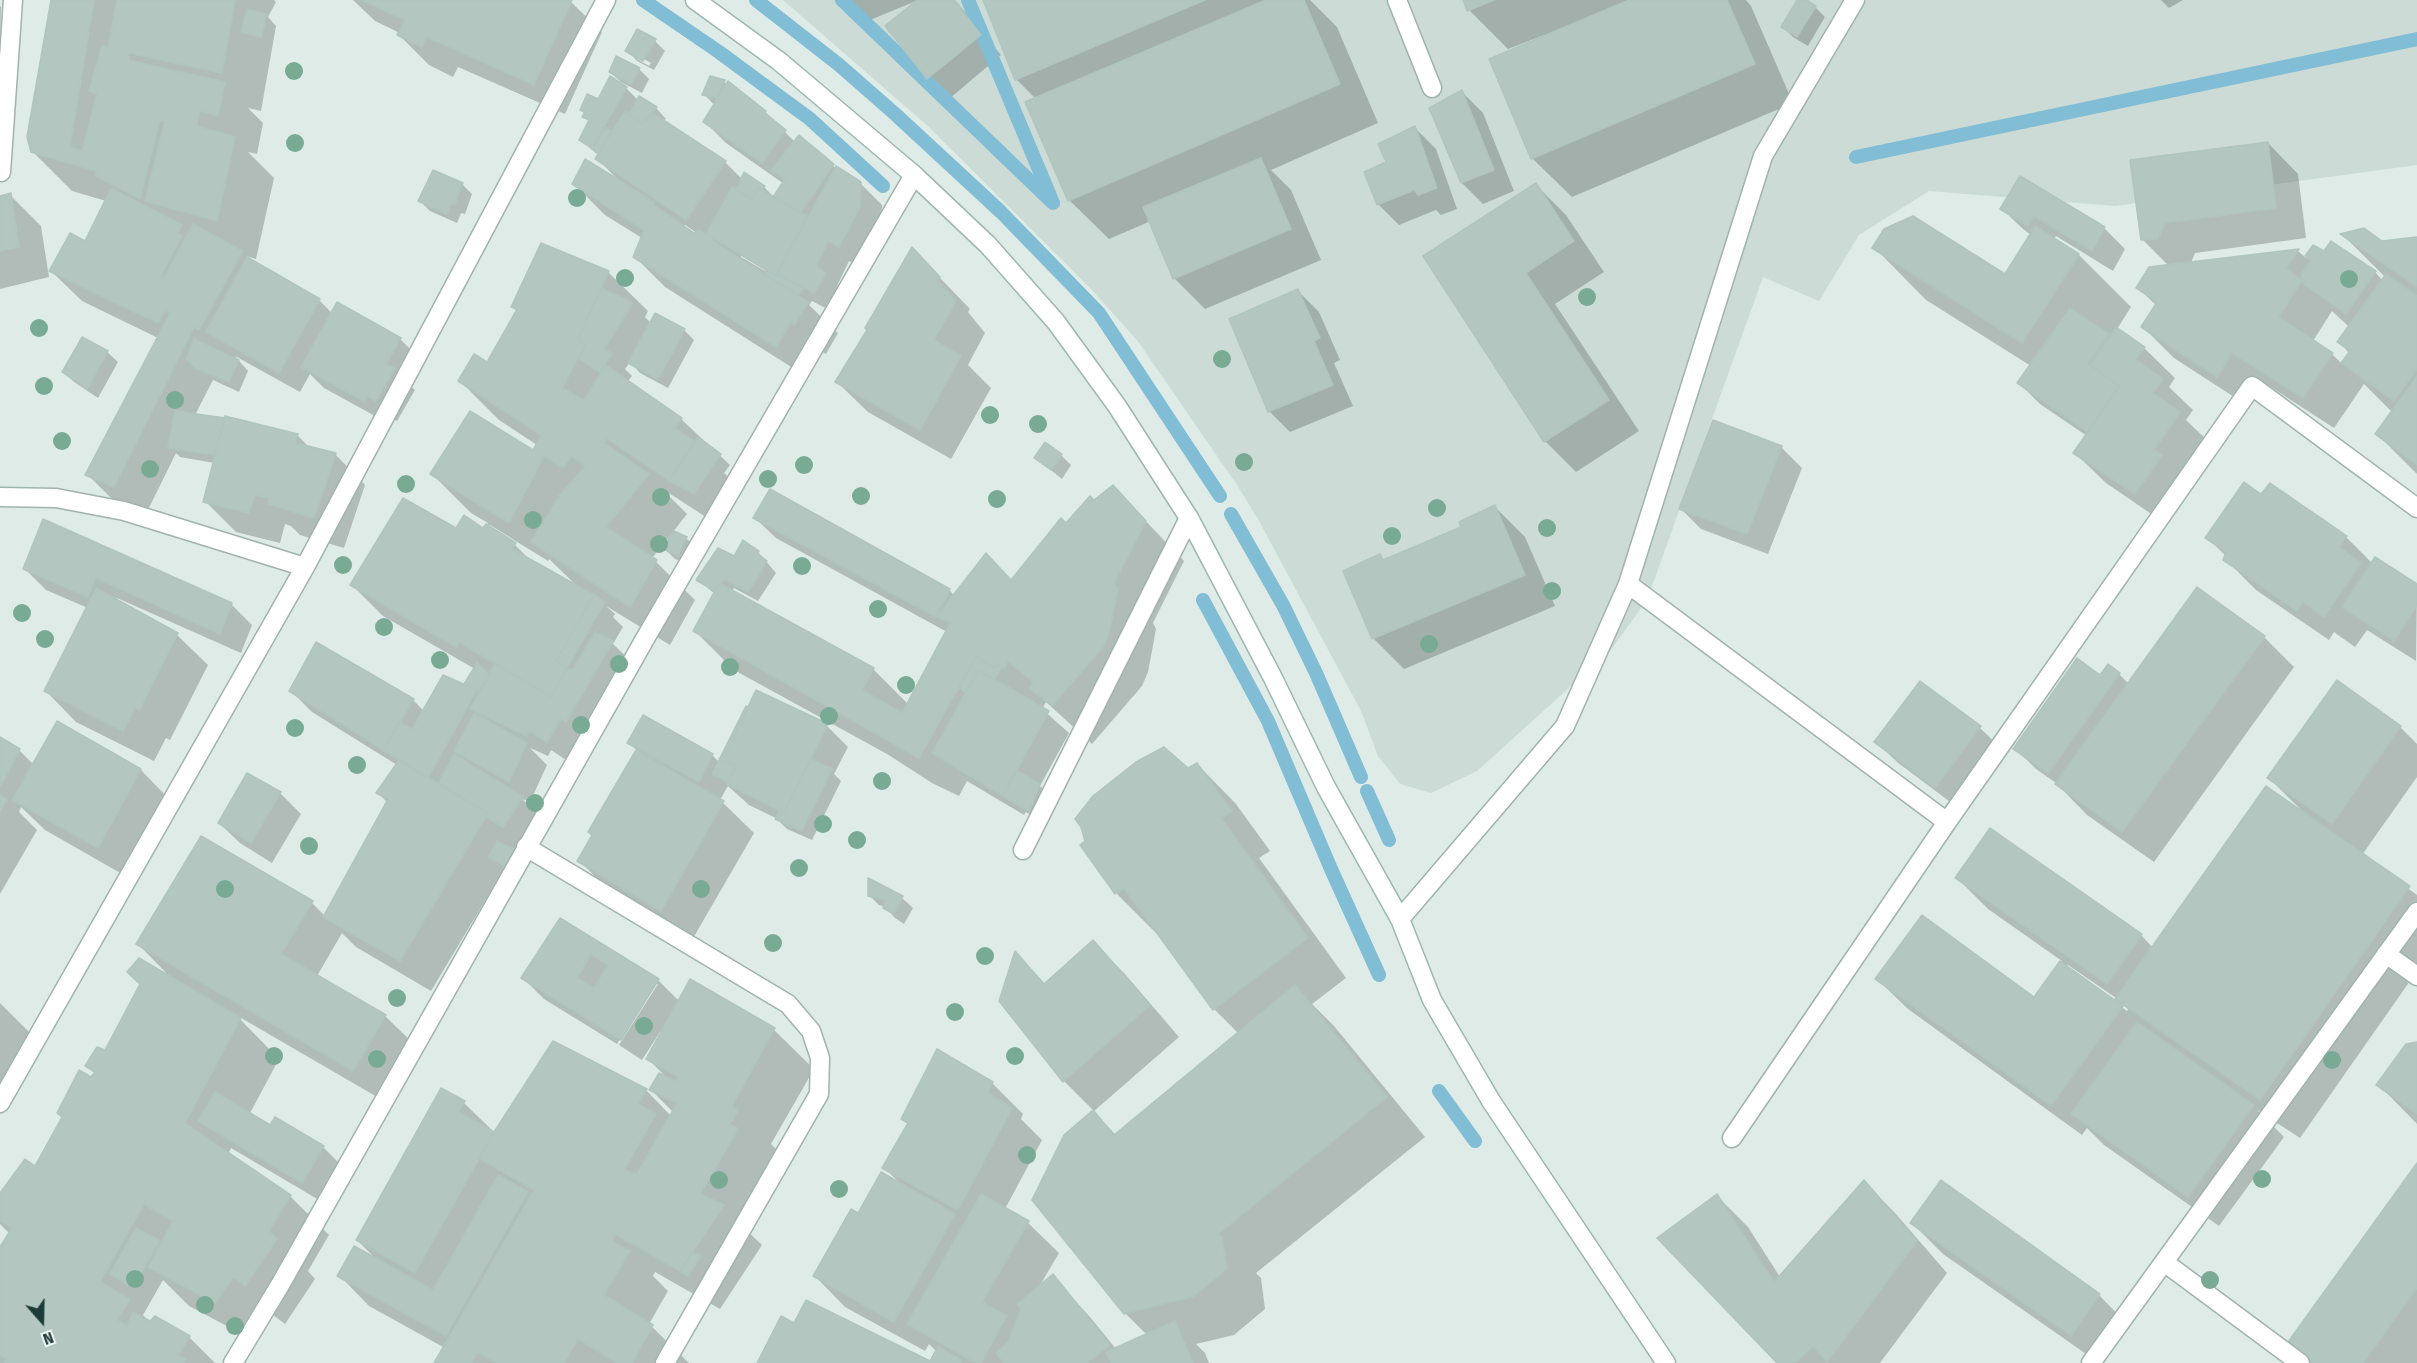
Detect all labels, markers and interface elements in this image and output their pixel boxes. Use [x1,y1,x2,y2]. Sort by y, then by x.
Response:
north arrow [12,1291,72,1351]
text: N [41,1328,56,1349]

